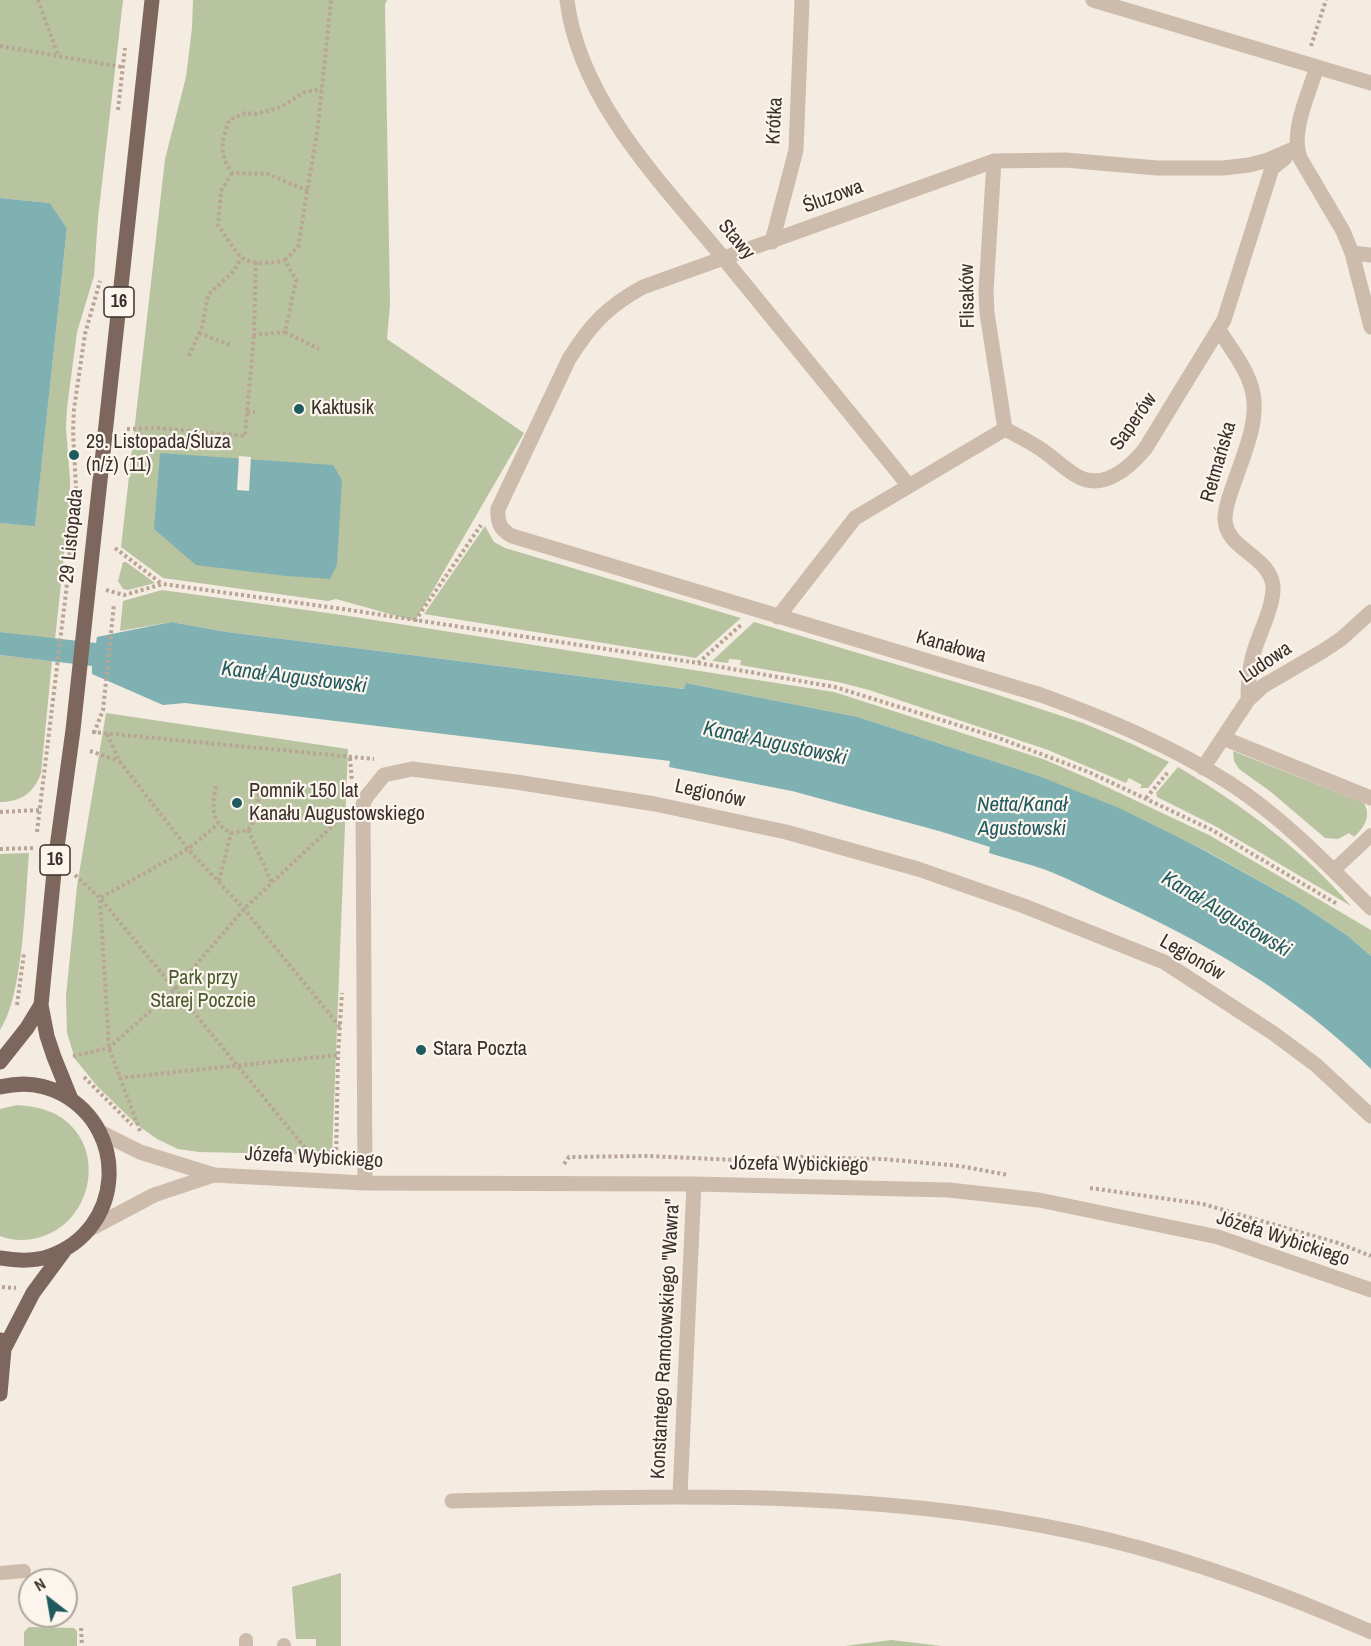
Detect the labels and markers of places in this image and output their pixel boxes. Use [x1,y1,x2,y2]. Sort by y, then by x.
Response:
place label: Kaktusik [311,397,374,421]
marker: Kaktusik [292,402,306,416]
place label: 29. Listopada/Śluza (n/ż) (11) [86,431,231,478]
marker: 29. Listopada/Śluza (n/ż) (11) [67,448,81,462]
place label: Pomnik 150 lat Kanału Augustowskiego [249,780,425,827]
marker: Pomnik 150 lat Kanału Augustowskiego [230,796,244,810]
place label: Stara Poczta [433,1038,527,1062]
marker: Stara Poczta [414,1043,428,1057]

